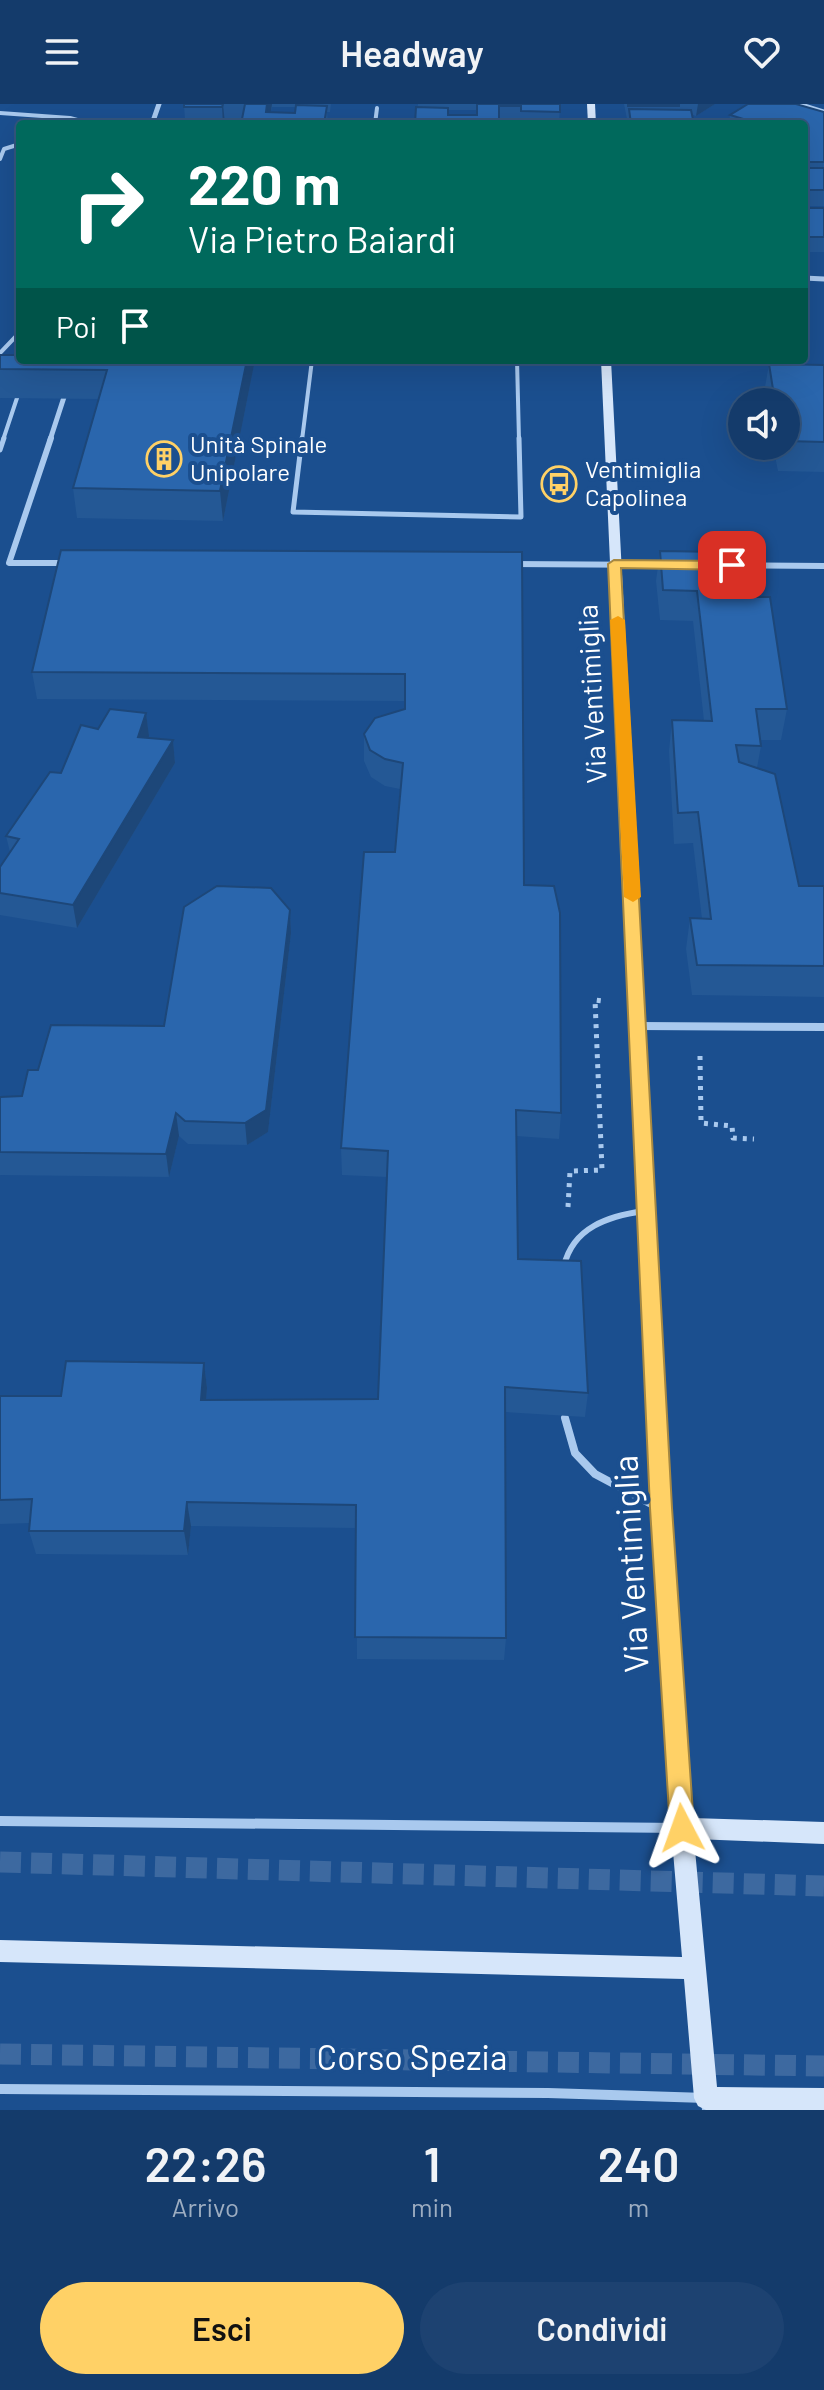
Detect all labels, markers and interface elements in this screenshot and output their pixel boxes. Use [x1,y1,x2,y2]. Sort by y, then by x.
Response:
icon: menu [40,30,84,74]
icon: heart [740,30,784,74]
text: Headway [340,31,484,74]
text: 220 m [188,149,341,216]
icon: right [56,152,160,256]
text: Via Pietro Baiardi [188,217,456,260]
icon: arrive [113,304,157,348]
text: Poi [56,308,97,344]
map controls [728,388,800,460]
button: sound [728,388,800,460]
place label: Unità Spinale Unipolare [190,429,327,486]
building icon: Unità Spinale Unipolare [145,440,183,478]
place label: Ventimiglia Capolinea [585,454,701,511]
bus stop icon: Ventimiglia Capolinea [540,465,578,503]
pin [698,531,766,599]
icon: arrive [710,543,754,587]
street label: Via Ventimiglia [569,604,613,784]
street label: Via Ventimiglia [603,1454,656,1674]
position arrow [640,1786,724,1870]
street label: Corso Spezia [317,2036,507,2077]
text: 22:26 [145,2134,266,2192]
text: 1 [424,2134,440,2192]
text: 240 [598,2134,679,2192]
text: Arrivo [172,2191,239,2222]
text: min [411,2191,453,2222]
text: m [628,2191,649,2222]
button: Esci [40,2282,404,2374]
button: Condividi [420,2282,784,2374]

